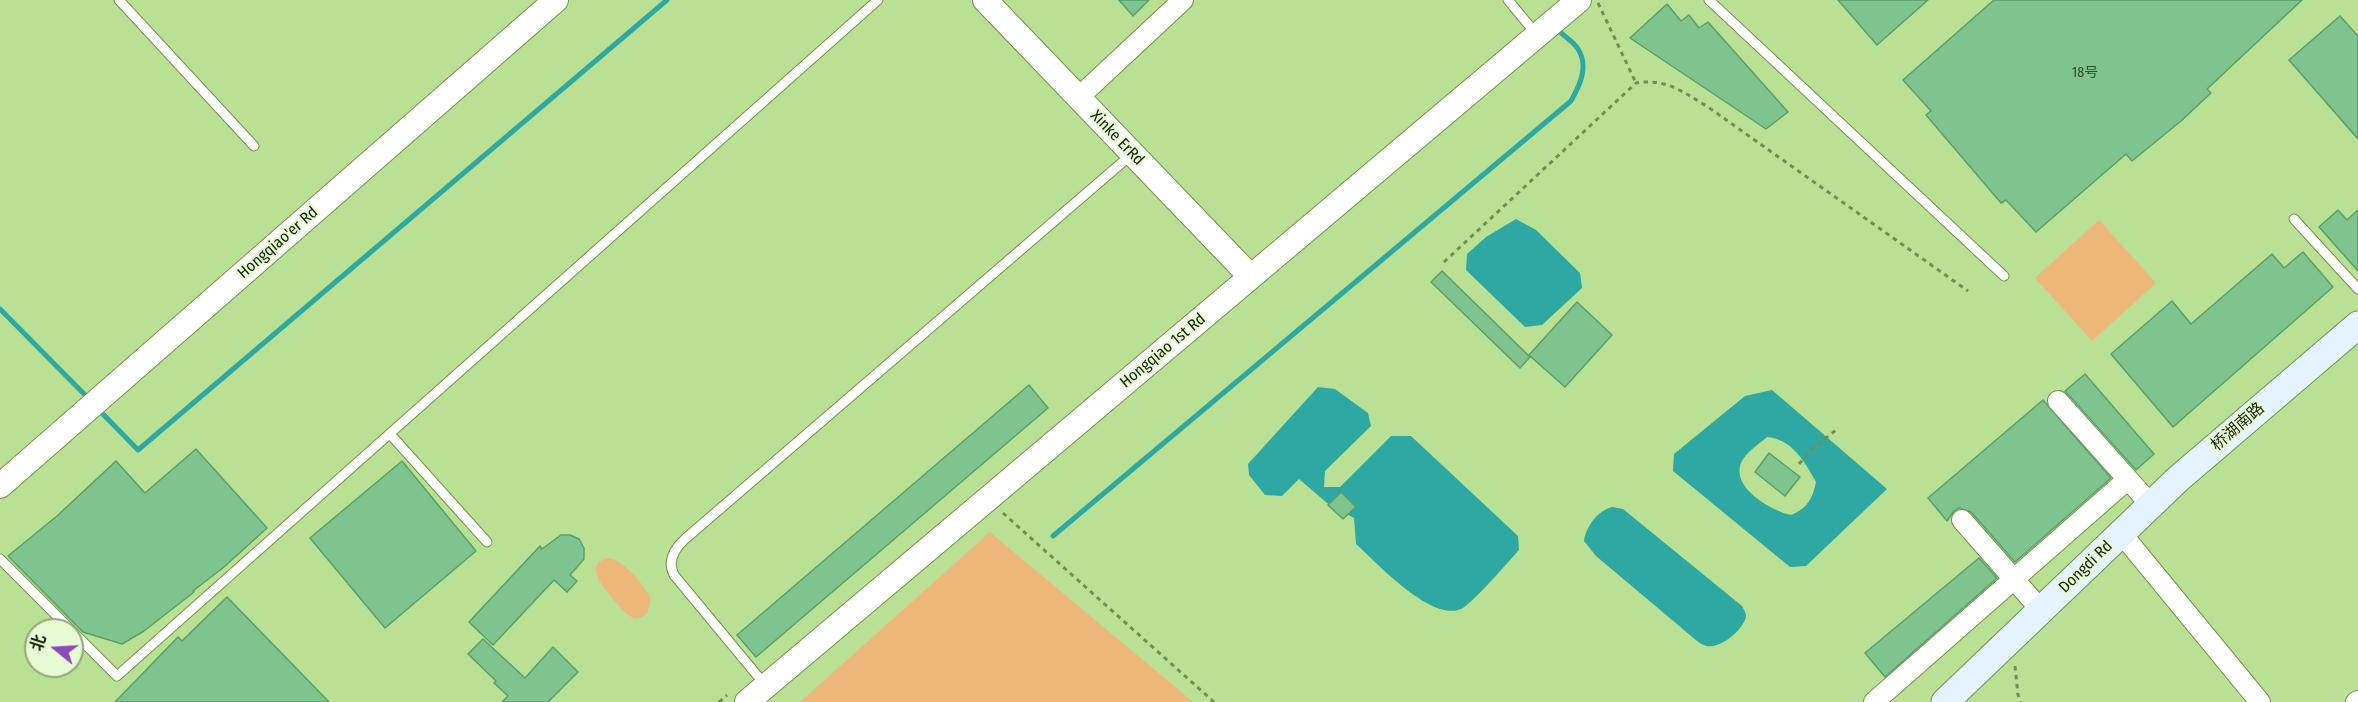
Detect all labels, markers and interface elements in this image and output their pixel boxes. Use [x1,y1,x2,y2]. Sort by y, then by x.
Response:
house number: 18号 [2072,65,2098,81]
street label: Xinke ErRd [1086,106,1148,170]
street label: Hongqiao'er Rd [234,203,322,283]
street label: Hongqiao 1st Rd [1116,310,1210,392]
street label: 桥湖南路 [2208,399,2268,455]
street label: Dongdi Rd [2055,537,2117,597]
north arrow [24,618,84,678]
text: 北 [27,632,50,653]

